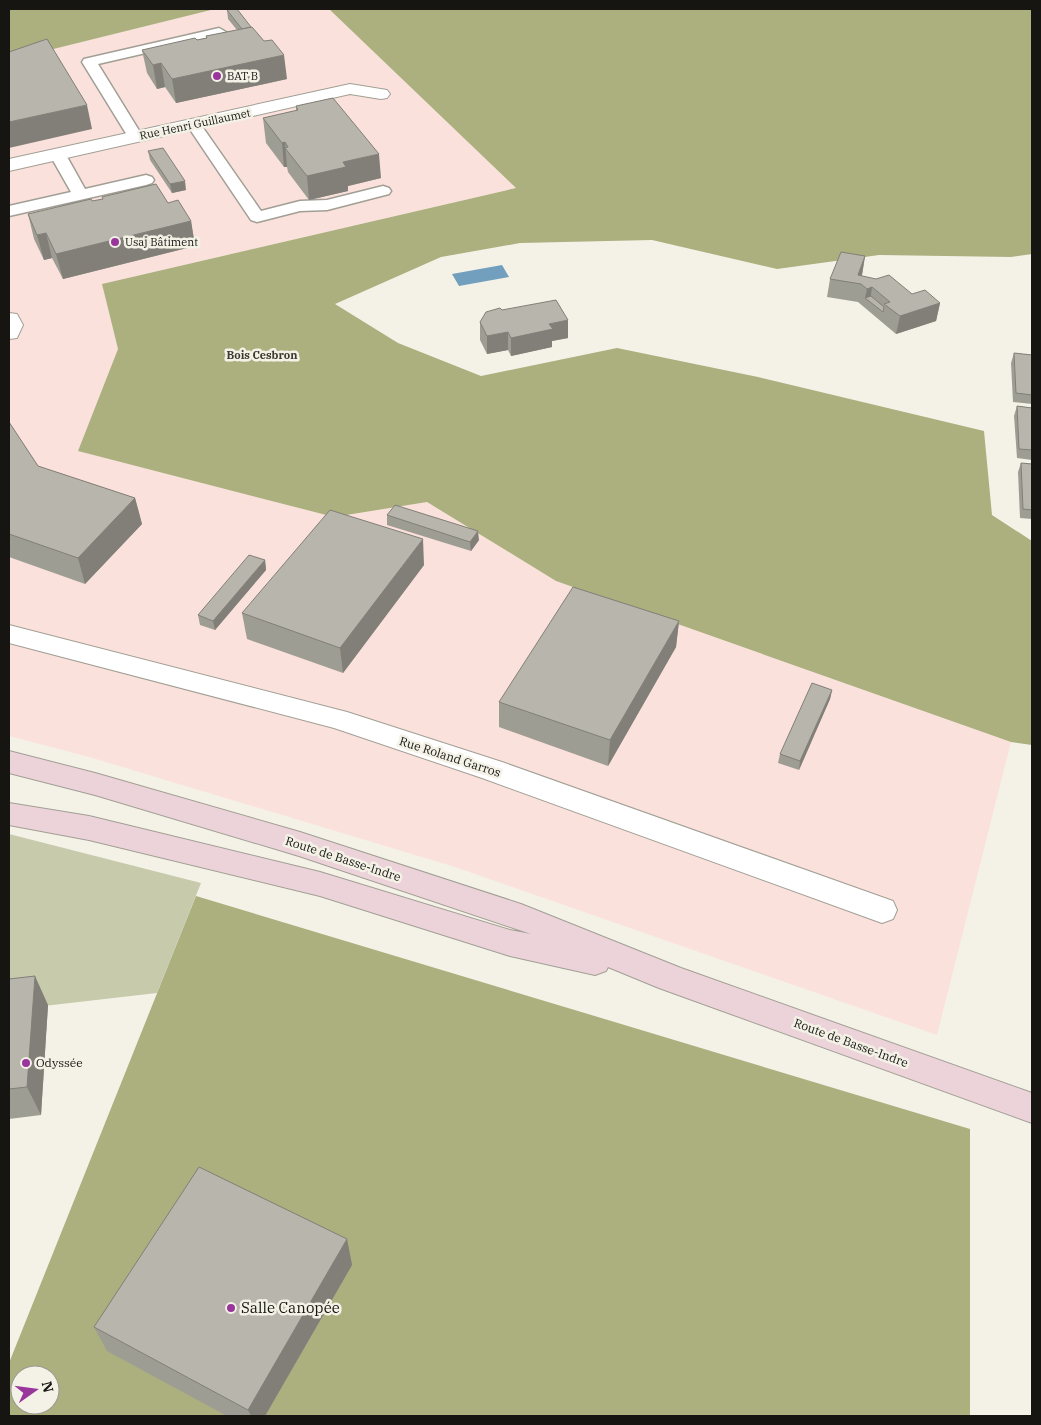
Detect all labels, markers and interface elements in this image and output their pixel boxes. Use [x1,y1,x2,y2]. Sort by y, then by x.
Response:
place label: BAT B [227,69,258,83]
marker: BAT B [211,70,223,82]
street label: Rue Henri Guillaumet [138,105,252,143]
place label: Usaj Bâtiment [125,235,198,249]
marker: Usaj Bâtiment [109,236,121,248]
district label: Bois Cesbron [227,348,297,362]
street label: Rue Roland Garros [398,733,503,780]
street label: Route de Basse-Indre [284,833,403,884]
street label: Route de Basse-Indre [792,1015,910,1070]
place label: Odyssée [36,1055,83,1070]
marker: Odyssée [20,1057,32,1069]
place label: Salle Canopée [241,1298,340,1317]
marker: Salle Canopée [225,1302,237,1314]
north arrow [10,1365,60,1415]
text: N [38,1379,58,1394]

